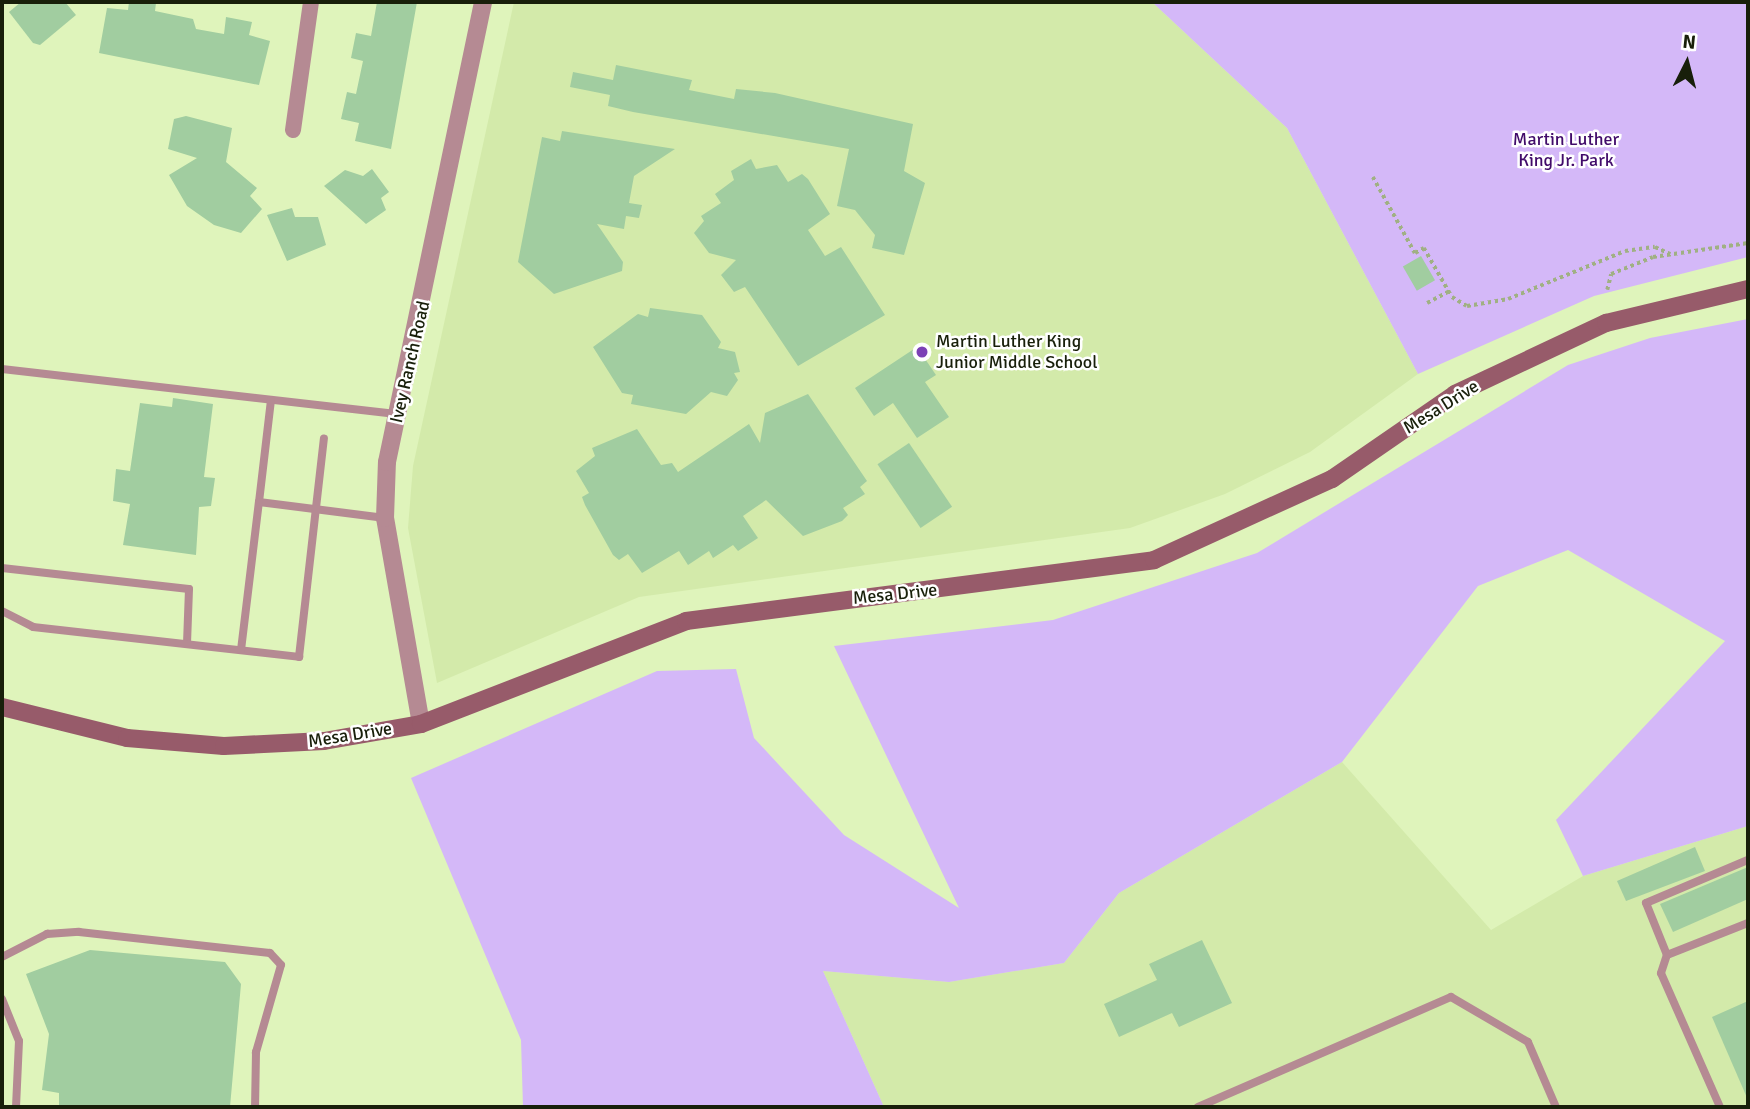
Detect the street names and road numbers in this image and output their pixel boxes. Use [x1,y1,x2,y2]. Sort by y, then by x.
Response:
street label: Ivey Ranch Road [385,299,435,425]
street label: Mesa Drive [1399,375,1483,439]
street label: Mesa Drive [852,579,938,609]
street label: Mesa Drive [306,718,394,752]

